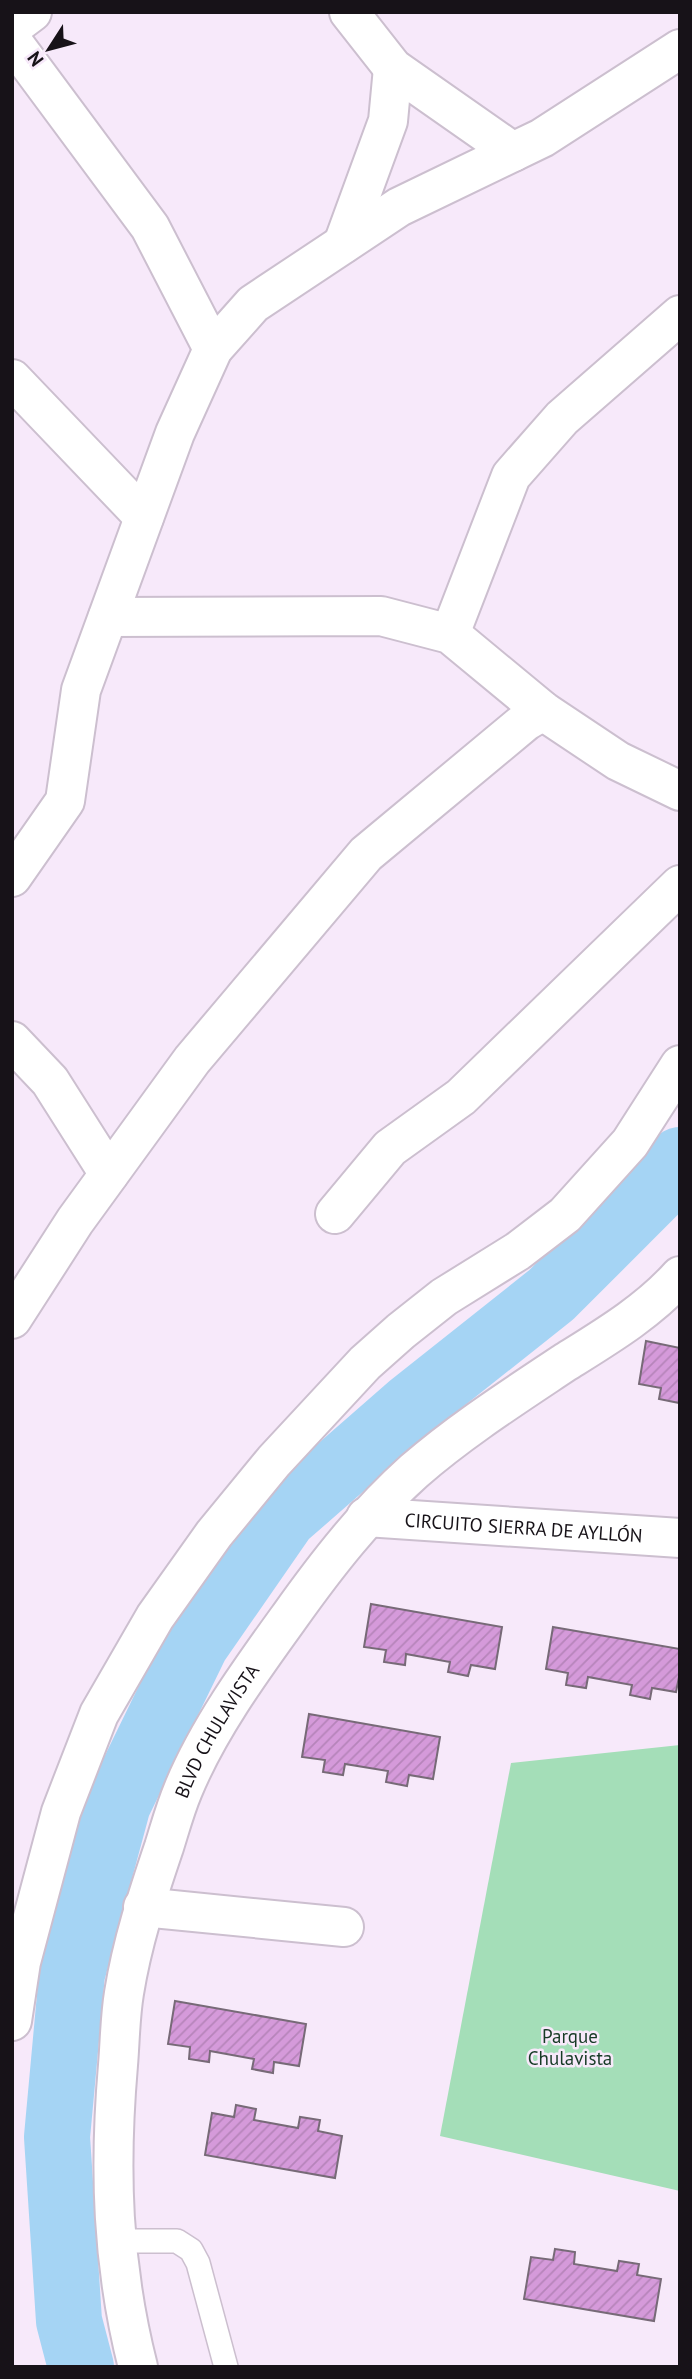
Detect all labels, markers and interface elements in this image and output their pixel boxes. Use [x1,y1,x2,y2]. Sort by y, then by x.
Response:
north arrow [14,14,84,84]
text: N [22,47,49,71]
street label: CIRCUITO SIERRA DE AYLLÓN [404,1508,643,1547]
street label: BLVD CHULAVISTA [169,1659,264,1801]
park label: Parque Chulavista [528,2024,612,2070]

